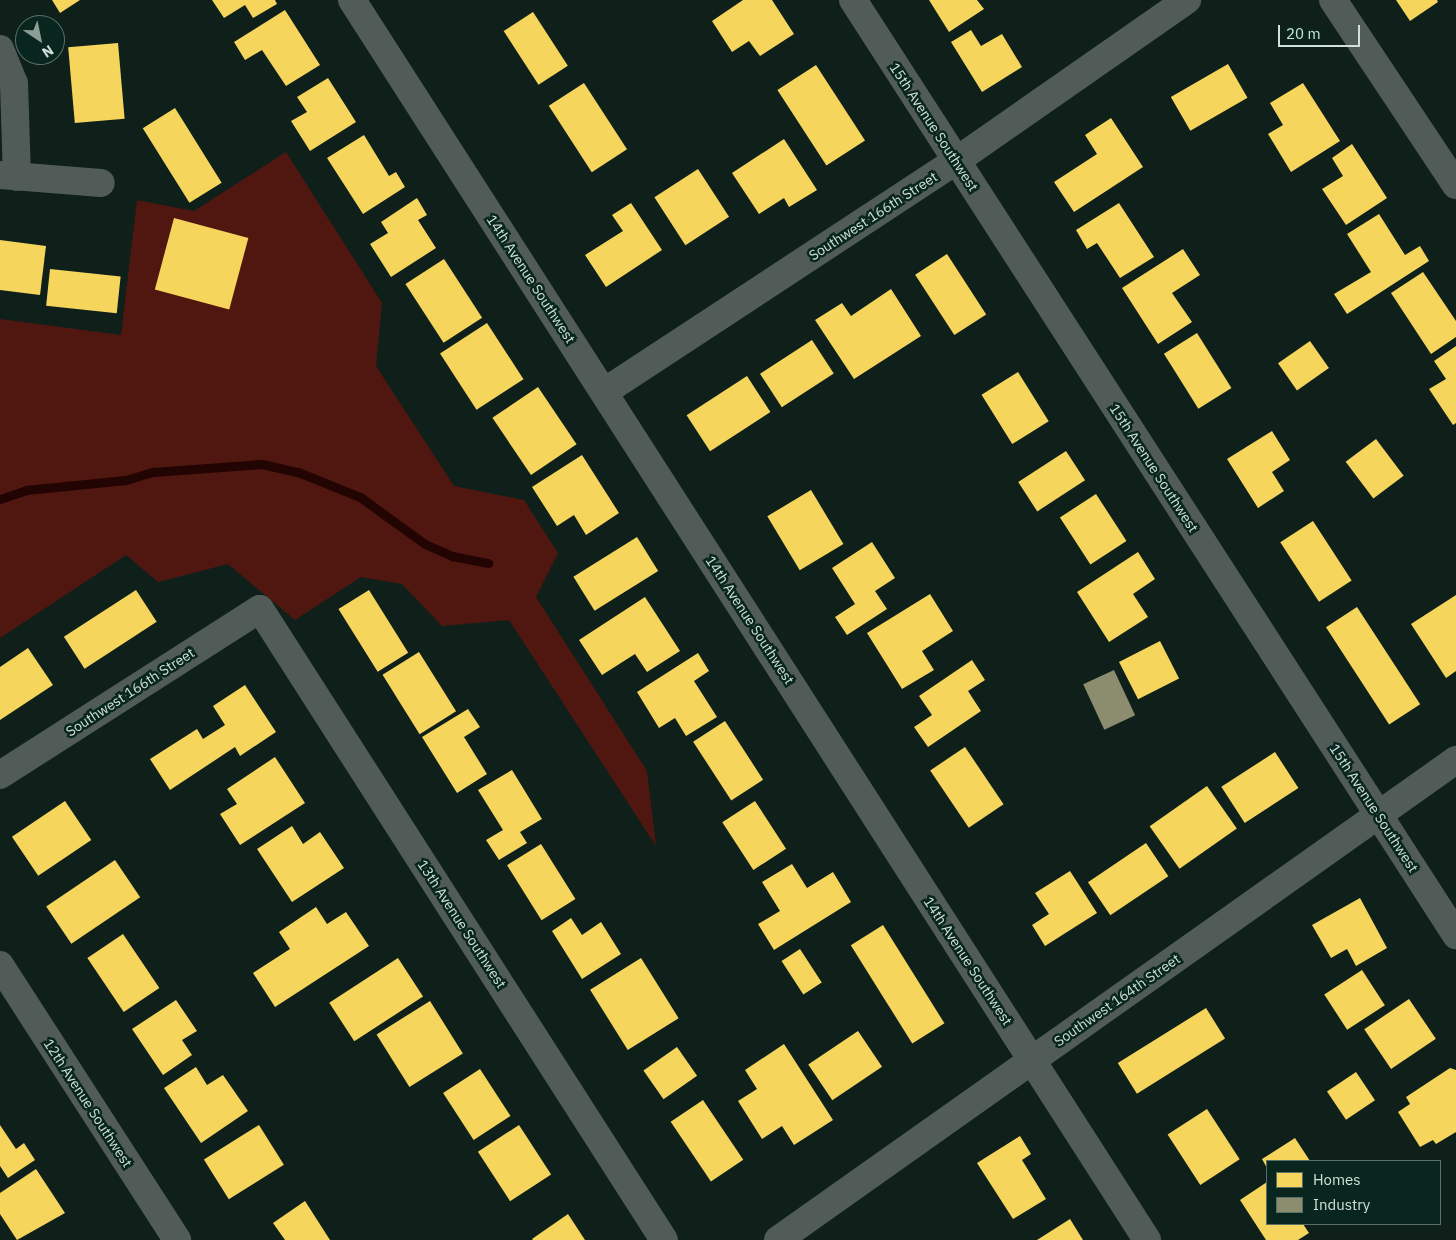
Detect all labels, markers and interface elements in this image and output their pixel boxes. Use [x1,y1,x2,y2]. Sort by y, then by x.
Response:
north arrow [15,15,65,65]
scale bar [1281,15,1364,47]
text: 20 m [1286,24,1321,43]
text: N [39,41,57,62]
street label: 15th Avenue Southwest [886,60,982,194]
street label: Southwest 166th Street [806,168,940,264]
street label: 14th Avenue Southwest [483,212,579,346]
street label: 15th Avenue Southwest [1106,401,1202,535]
street label: 14th Avenue Southwest [702,553,798,687]
street label: Southwest 166th Street [63,644,197,740]
street label: 15th Avenue Southwest [1326,741,1422,875]
street label: 13th Avenue Southwest [414,857,510,991]
street label: 14th Avenue Southwest [920,894,1016,1028]
street label: Southwest 164th Street [1051,950,1183,1050]
street label: 12th Avenue Southwest [40,1036,136,1170]
legend [1266,1160,1441,1225]
text: Homes [1313,1170,1361,1189]
text: Industry [1313,1195,1370,1214]

